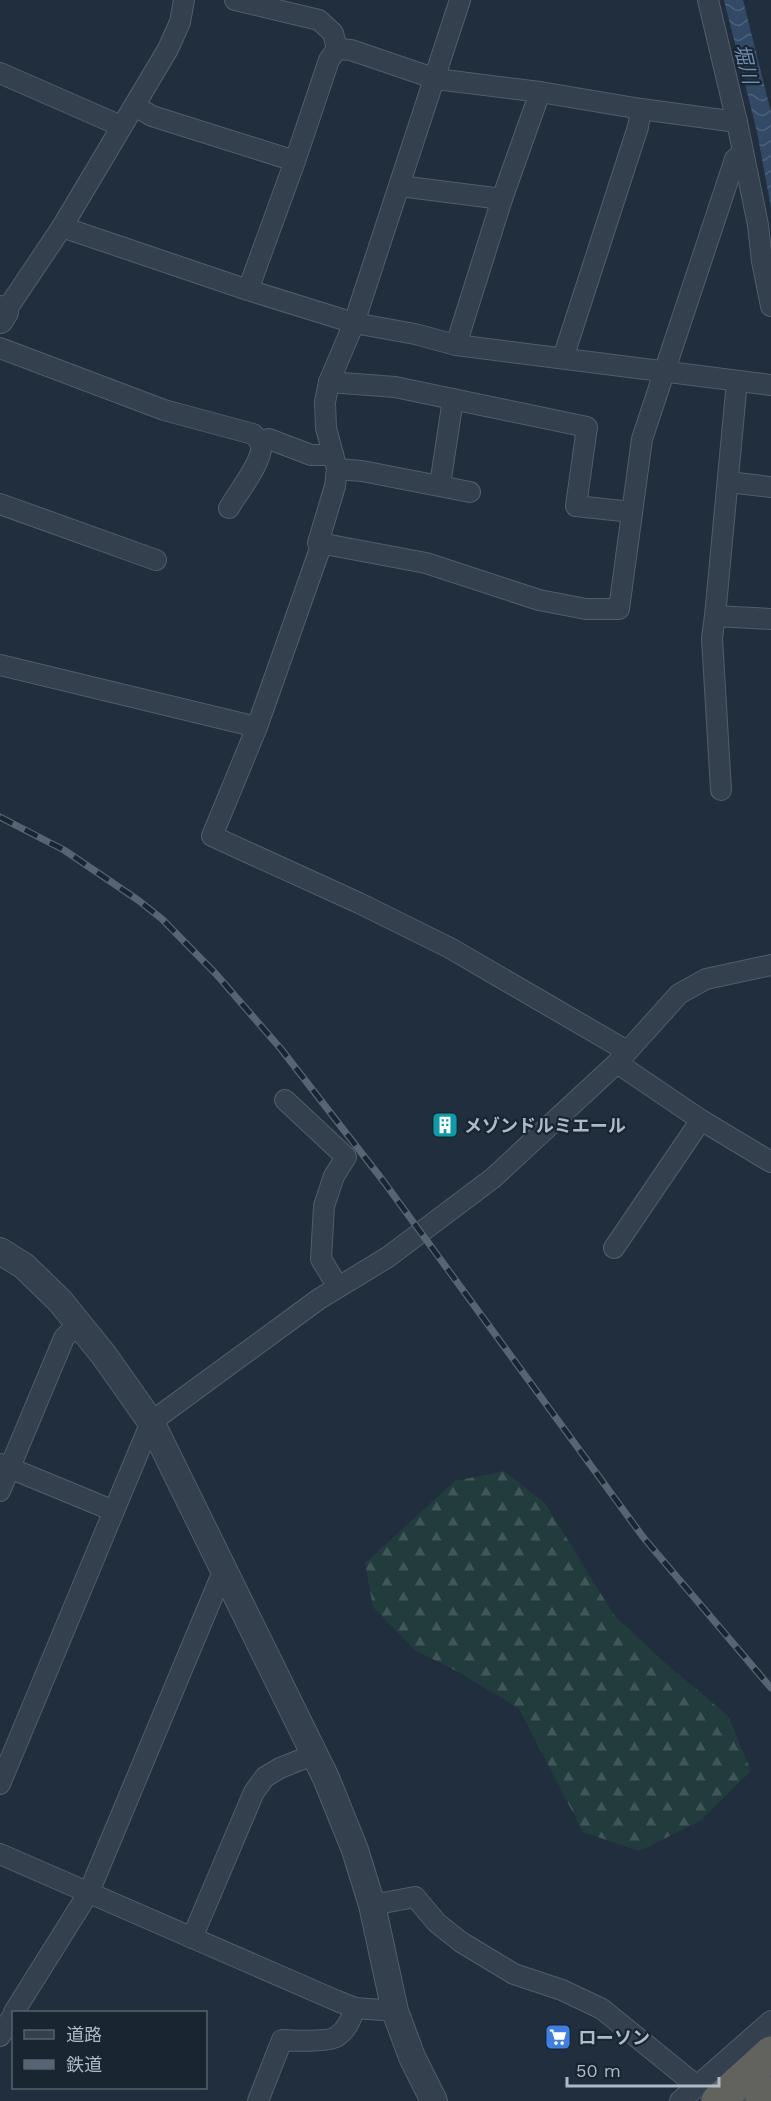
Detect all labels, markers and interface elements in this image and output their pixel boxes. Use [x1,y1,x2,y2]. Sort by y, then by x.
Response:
water label: 堀川 [730,42,763,88]
building icon: メゾンドルミエール [430,1110,460,1140]
place label: メゾンドルミエール [464,1115,626,1136]
legend [12,2011,207,2089]
supermarket icon: ローソン [543,2022,573,2052]
text: 道路 [66,2024,102,2045]
place label: ローソン [578,2027,650,2048]
scale bar [567,2050,718,2088]
text: 鉄道 [66,2054,102,2075]
text: 50 m [576,2060,621,2081]

